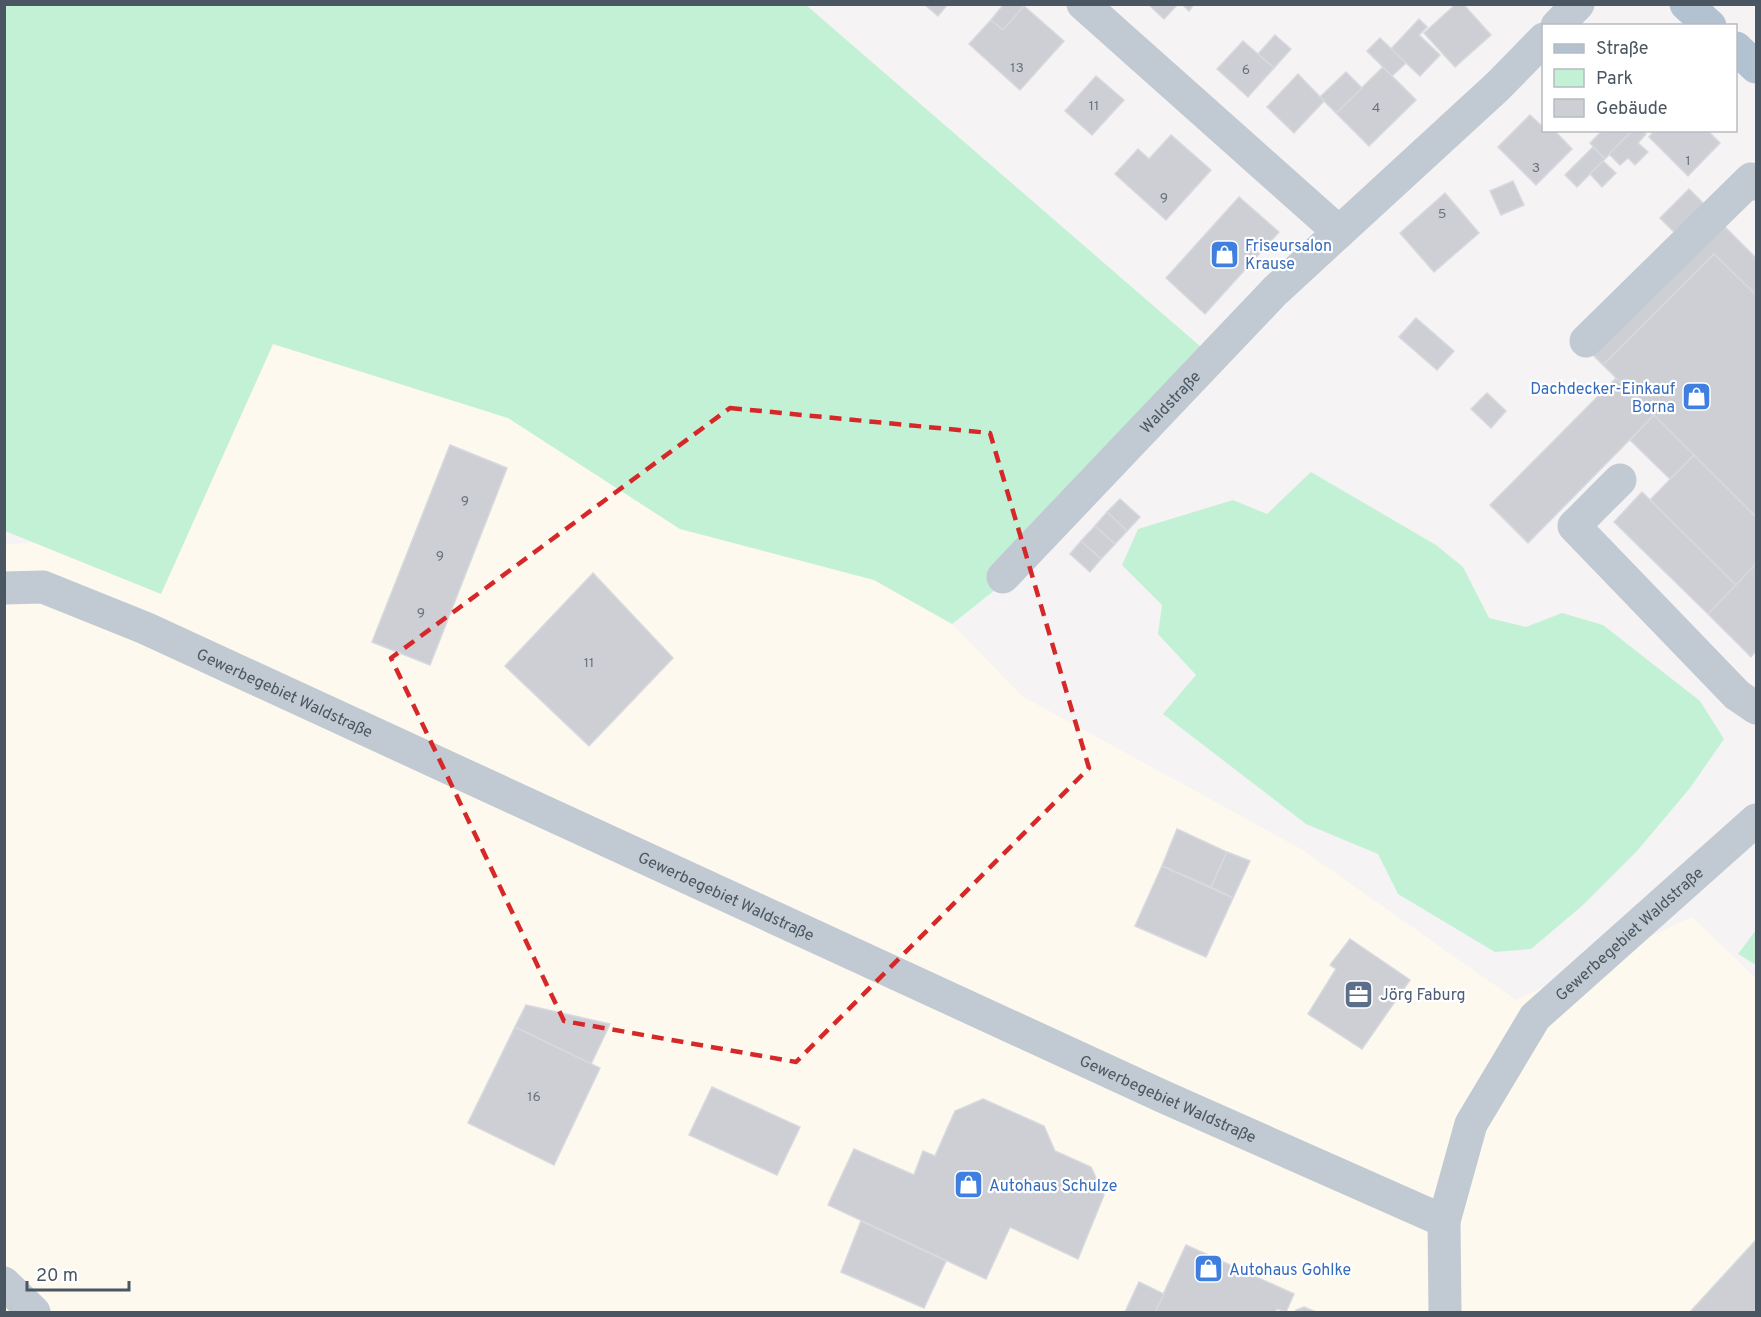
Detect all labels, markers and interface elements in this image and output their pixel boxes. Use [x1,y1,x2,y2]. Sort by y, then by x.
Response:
legend [1542,24,1737,132]
text: Straße [1596,38,1648,61]
house number: 13 [1010,60,1024,77]
house number: 6 [1242,62,1250,79]
text: Park [1596,68,1633,91]
house number: 11 [1089,98,1099,115]
text: Gebäude [1596,98,1668,121]
house number: 4 [1372,100,1380,117]
house number: 1 [1685,153,1691,170]
house number: 3 [1532,160,1540,177]
house number: 9 [1160,190,1168,207]
house number: 5 [1438,206,1446,223]
place label: Friseursalon Krause [1245,237,1332,275]
shop icon: Friseursalon Krause [1208,238,1240,270]
street label: Waldstraße [1137,367,1206,439]
place label: Dachdecker-Einkauf Borna [1530,380,1676,418]
shop icon: Dachdecker-Einkauf Borna [1680,381,1712,413]
house number: 9 [461,493,469,510]
house number: 9 [436,548,444,565]
house number: 9 [417,605,425,622]
street label: Gewerbegebiet Waldstraße [193,645,375,743]
house number: 11 [584,655,594,672]
street label: Gewerbegebiet Waldstraße [634,848,817,947]
street label: Gewerbegebiet Waldstraße [1552,864,1708,1006]
office icon: Jörg Faburg [1343,978,1375,1010]
place label: Jörg Faburg [1380,986,1465,1006]
street label: Gewerbegebiet Waldstraße [1076,1051,1259,1149]
house number: 16 [527,1089,541,1106]
shop icon: Autohaus Schulze [952,1169,984,1201]
place label: Autohaus Schulze [989,1177,1117,1197]
shop icon: Autohaus Gohlke [1192,1253,1224,1285]
scale bar [27,1254,129,1292]
place label: Autohaus Gohlke [1229,1261,1351,1281]
text: 20 m [36,1265,78,1288]

